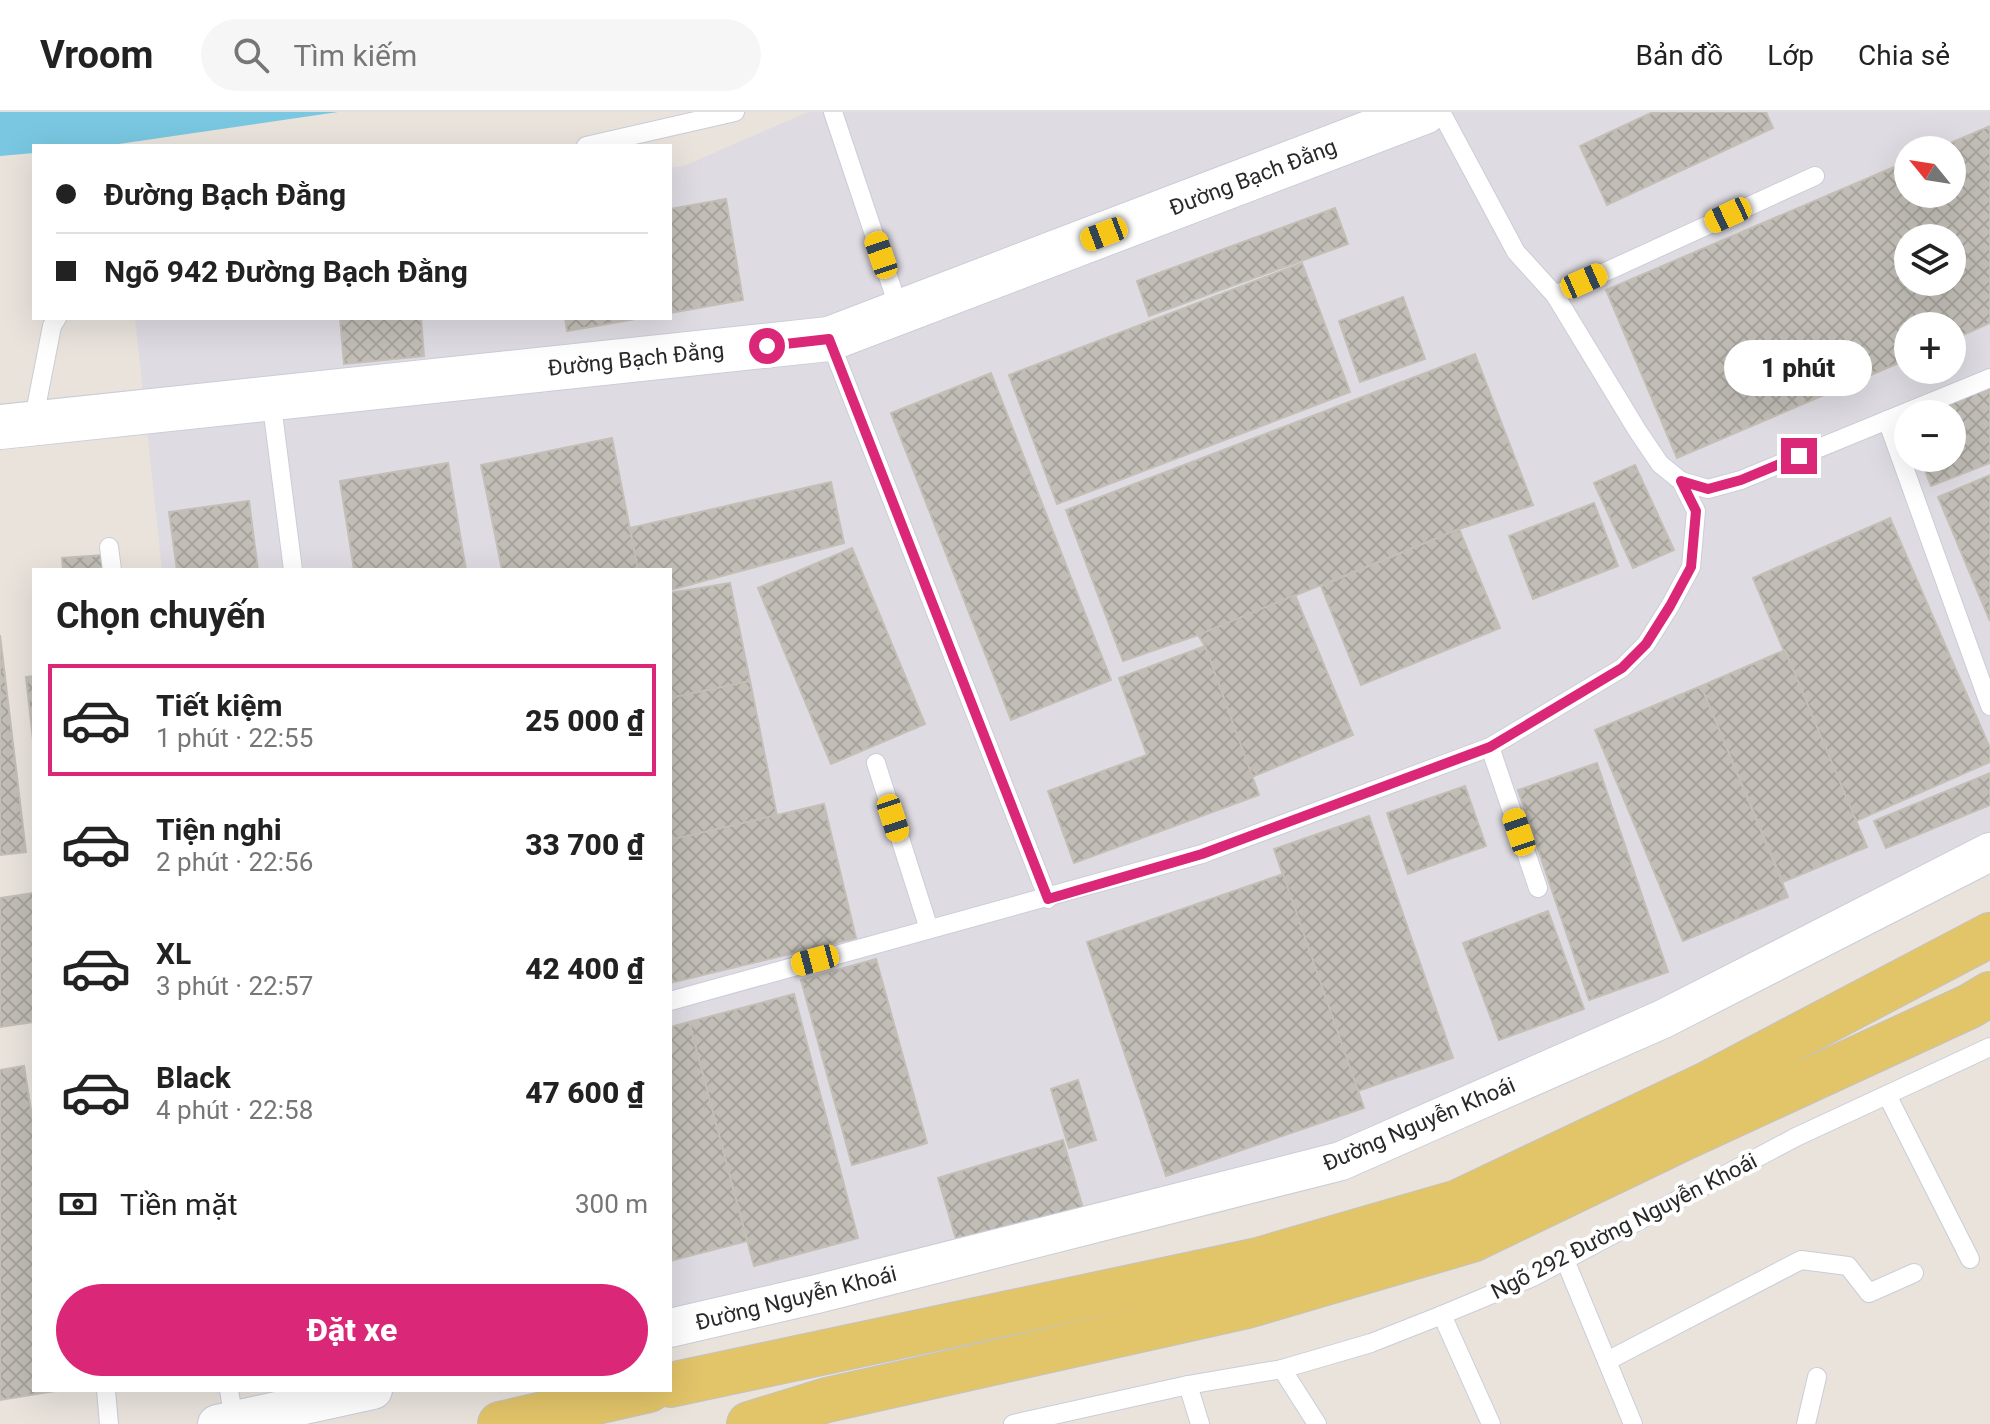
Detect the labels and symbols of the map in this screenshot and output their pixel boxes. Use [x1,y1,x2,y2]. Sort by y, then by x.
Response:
street label: Đường Bạch Đằng [1166,134,1340,220]
north arrow [1894,136,1966,208]
car [1701,194,1755,236]
car [1077,214,1131,254]
car [862,228,900,282]
car [1557,260,1611,302]
route start [749,328,785,364]
street label: Đường Bạch Đằng [547,337,725,381]
callout: 1 phút [1725,340,1873,396]
route end [1781,438,1817,474]
car [874,791,912,845]
car [1500,805,1538,859]
car [789,942,841,978]
street label: Đường Nguyễn Khoái [1319,1072,1519,1176]
street label: Ngõ 292 Đường Nguyễn Khoái [1487,1148,1761,1304]
street label: Đường Nguyễn Khoái [693,1261,899,1335]

